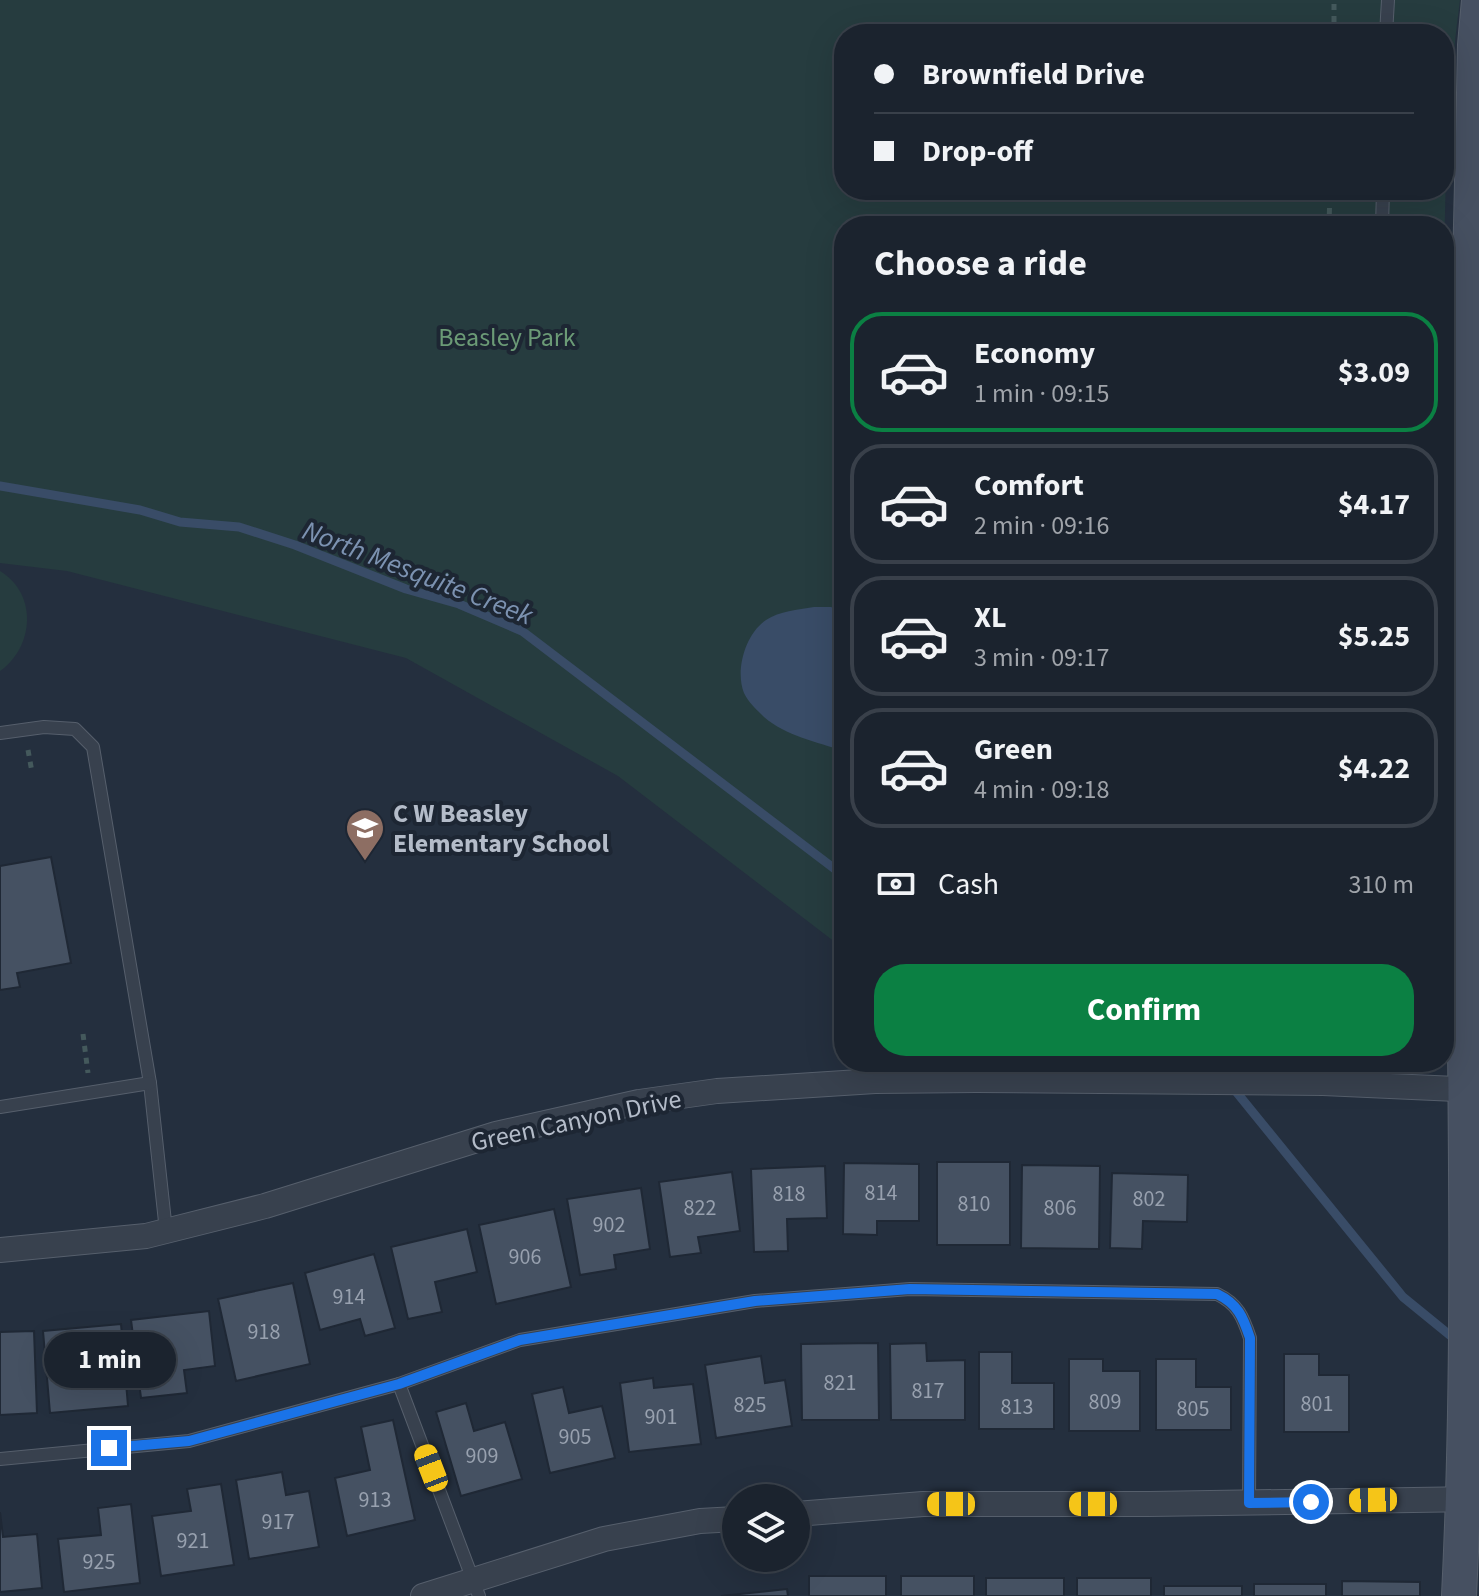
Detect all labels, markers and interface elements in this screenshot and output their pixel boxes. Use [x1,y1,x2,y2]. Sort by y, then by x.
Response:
text: Brownfield Drive [922,53,1145,96]
text: Drop-off [922,130,1033,173]
text: Choose a ride [874,238,1087,289]
park label: Beasley Park [438,319,576,356]
text: Economy [974,332,1095,375]
icon: car [878,336,950,408]
text: $3.09 [1338,351,1410,394]
text: 1 min · 09:15 [974,375,1109,412]
text: Comfort [974,464,1084,507]
icon: car [878,468,950,540]
text: $4.17 [1338,483,1410,526]
text: 2 min · 09:16 [974,507,1109,544]
water label: North Mesquite Creek [297,511,539,636]
text: XL [974,596,1007,639]
icon: car [878,600,950,672]
text: $5.25 [1338,615,1410,658]
text: 3 min · 09:17 [974,639,1109,676]
text: Green [974,728,1053,771]
icon: car [878,732,950,804]
text: $4.22 [1338,747,1410,790]
text: 4 min · 09:18 [974,771,1109,808]
place label: C W Beasley Elementary School [393,795,610,862]
school or university icon: C W Beasley Elementary School [344,807,386,862]
icon: cash [874,862,918,906]
text: Cash [938,863,999,906]
text: 310 m [1348,866,1414,903]
button: Confirm [874,964,1414,1056]
street label: Green Canyon Drive [468,1080,685,1161]
house number: 814 [865,1177,897,1209]
house number: 818 [773,1178,805,1210]
house number: 802 [1133,1183,1165,1215]
house number: 810 [958,1188,990,1220]
house number: 822 [684,1192,716,1224]
house number: 806 [1044,1192,1076,1224]
house number: 902 [593,1209,625,1241]
house number: 906 [509,1241,541,1273]
house number: 914 [333,1281,365,1313]
house number: 918 [248,1316,280,1348]
callout: 1 min [43,1332,175,1388]
text: 1 min [78,1341,142,1378]
house number: 821 [824,1367,856,1399]
house number: 817 [912,1375,944,1407]
house number: 809 [1089,1386,1121,1418]
house number: 801 [1301,1388,1333,1420]
house number: 825 [734,1389,766,1421]
house number: 813 [1001,1391,1033,1423]
house number: 805 [1177,1393,1209,1425]
house number: 901 [645,1401,677,1433]
house number: 905 [559,1421,591,1453]
route end [91,1430,127,1466]
house number: 909 [466,1440,498,1472]
car [411,1441,451,1495]
house number: 913 [359,1484,391,1516]
map controls [722,1484,810,1572]
button: layers [722,1484,810,1572]
route start [1293,1484,1329,1520]
car [1349,1488,1397,1512]
car [927,1492,975,1516]
car [1069,1492,1117,1516]
house number: 917 [262,1506,294,1538]
house number: 921 [177,1525,209,1557]
house number: 925 [83,1546,115,1578]

